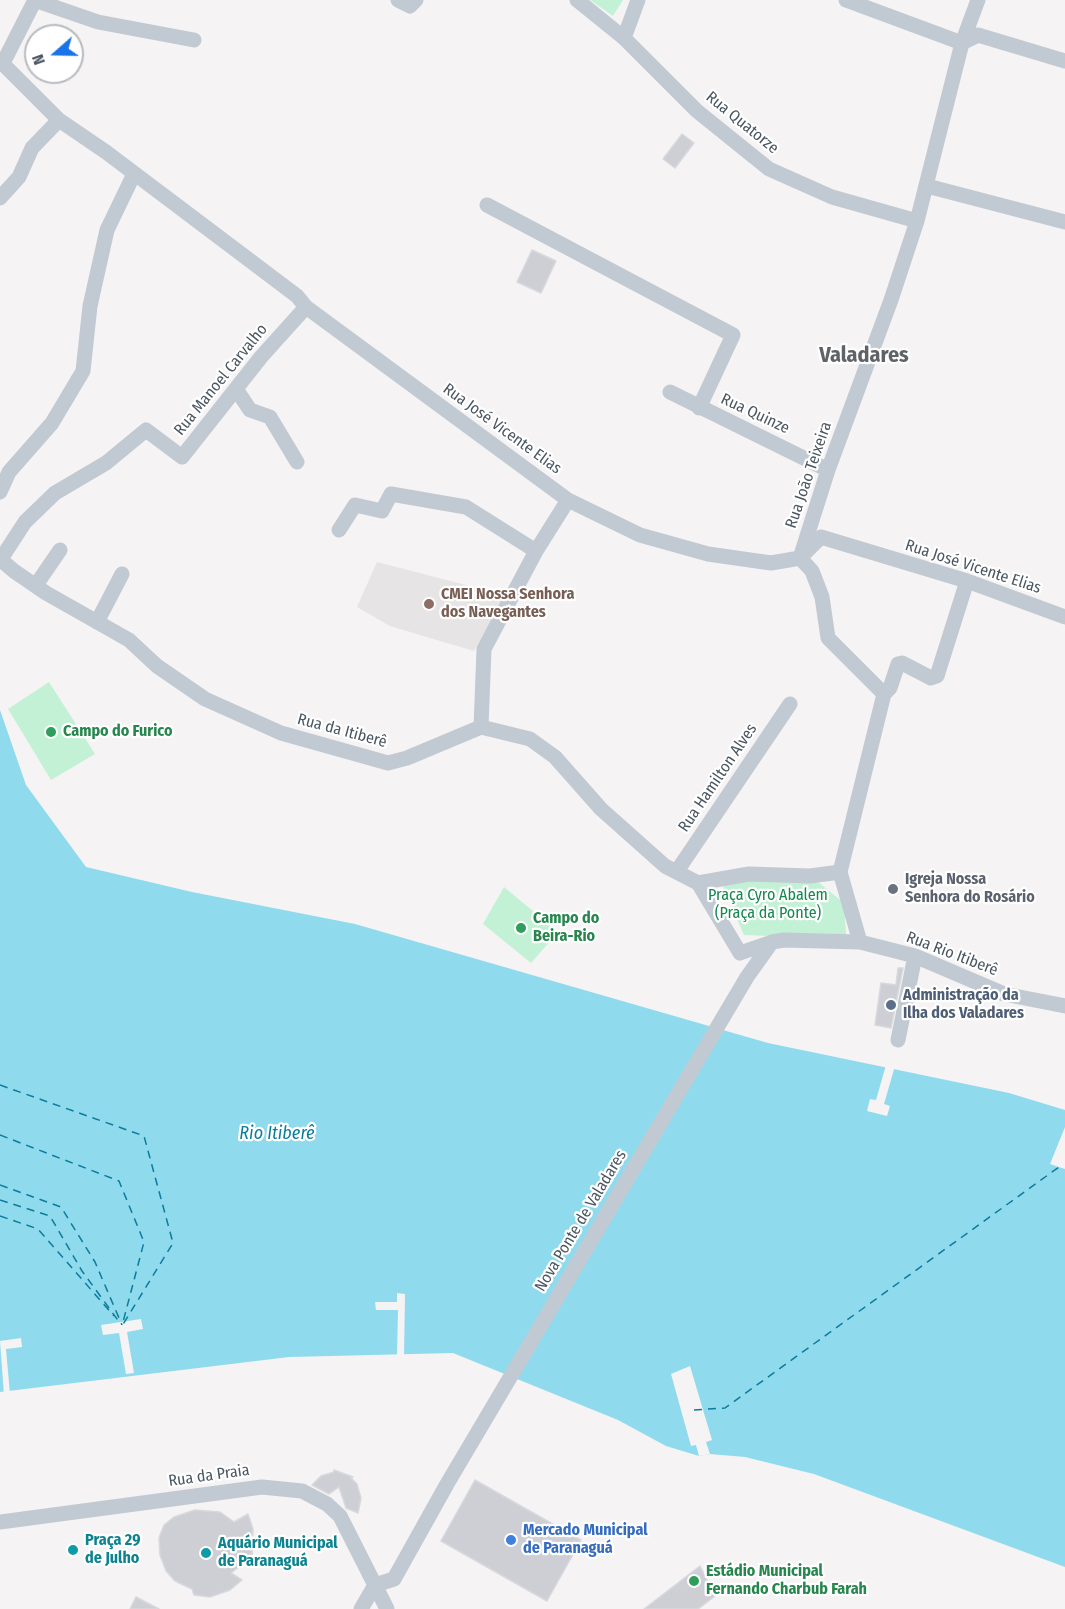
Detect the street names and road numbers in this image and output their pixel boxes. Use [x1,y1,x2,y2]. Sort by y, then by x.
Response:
street label: Rua Quatorze [702,88,782,158]
street label: Rua Manoel Carvalho [170,320,272,440]
street label: Rua José Vicente Elias [439,380,565,478]
street label: Rua Quinze [718,390,792,438]
street label: Rua João Teixeira [782,419,836,531]
street label: Rua José Vicente Elias [903,536,1043,598]
street label: Rua da Itiberê [295,710,389,752]
street label: Rua Hamilton Alves [675,720,761,836]
street label: Rua Rio Itiberê [904,928,1000,980]
street label: Nova Ponte de Valadares [531,1147,631,1295]
street label: Rua da Praia [167,1461,251,1491]

